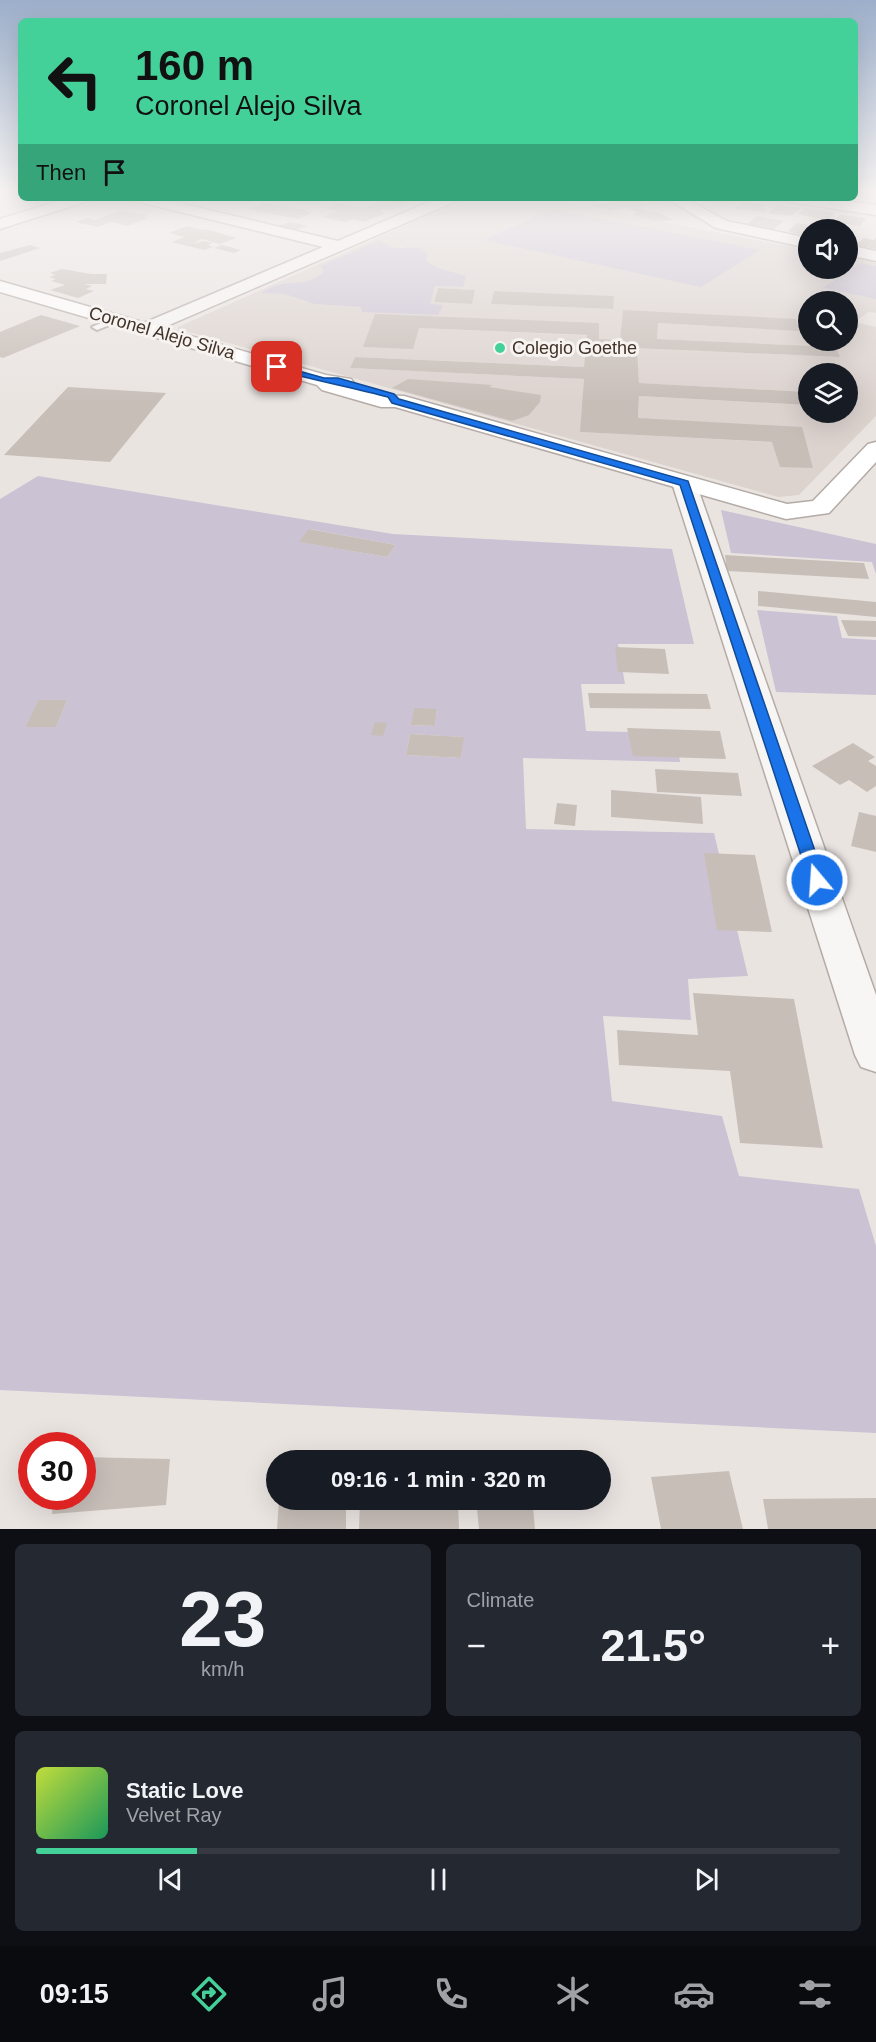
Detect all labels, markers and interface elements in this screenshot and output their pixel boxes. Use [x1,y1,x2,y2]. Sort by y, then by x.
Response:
icon: left [36,42,114,120]
text: 160 m [135,42,254,89]
text: Coronel Alejo Silva [135,91,362,121]
icon: arrive [98,156,131,189]
text: Then [36,160,86,185]
map controls [798,219,858,423]
button: sound [798,219,858,279]
button: search [798,291,858,351]
street label: Coronel Alejo Silva [87,303,238,364]
place label: Colegio Goethe [512,338,637,358]
pin [251,341,302,392]
marker: Colegio Goethe [493,341,507,355]
icon: arrive [260,350,293,383]
button: layers [798,363,858,423]
position arrow [785,848,849,912]
speed limit sign: 30 [18,1432,96,1510]
text: 09:16 · 1 min · 320 m [331,1467,546,1492]
text: 23 [179,1575,266,1663]
text: Climate [467,1589,534,1611]
text: 21.5° [600,1620,706,1671]
text: − [467,1627,486,1664]
text: + [821,1627,840,1664]
text: km/h [201,1658,244,1680]
text: Static Love [126,1778,243,1803]
text: Velvet Ray [126,1804,222,1826]
icon: previous [154,1863,187,1896]
icon: pause [422,1863,455,1896]
icon: next [690,1863,723,1896]
icon: directions [188,1973,230,2015]
icon: music [309,1973,351,2015]
icon: phone [430,1973,472,2015]
icon: climate [552,1973,594,2015]
icon: car [673,1973,715,2015]
icon: filters [794,1973,836,2015]
text: 09:15 [40,1979,109,2009]

